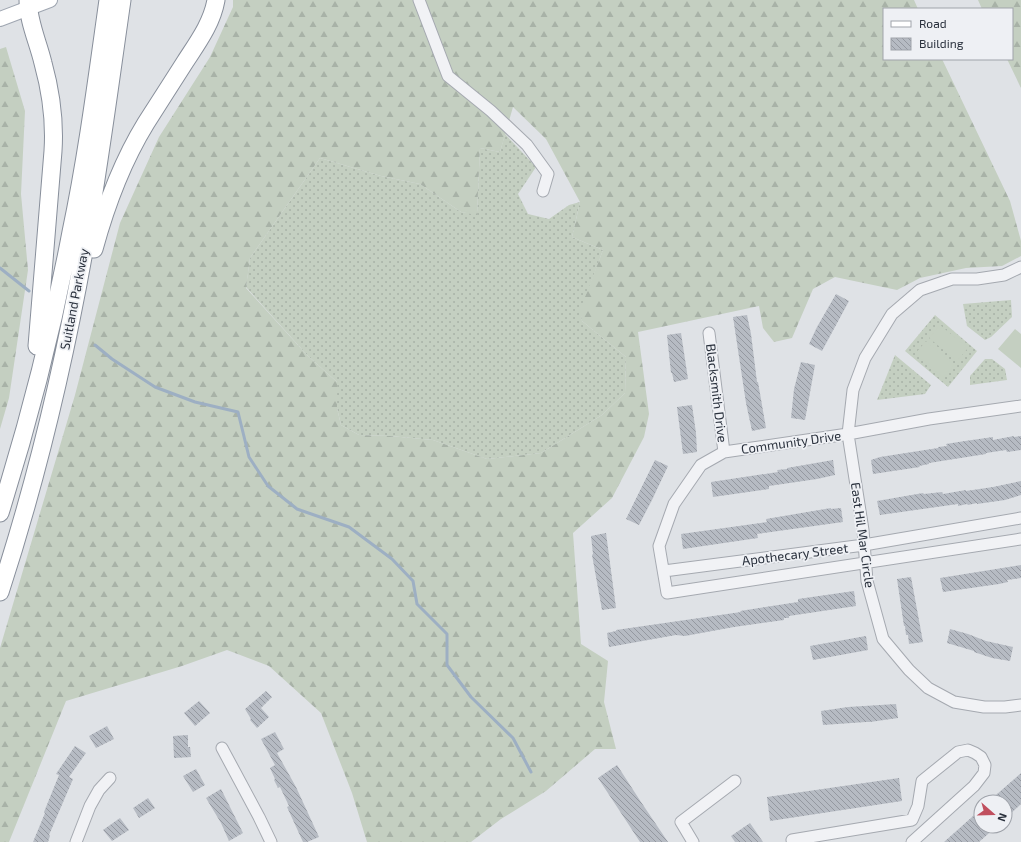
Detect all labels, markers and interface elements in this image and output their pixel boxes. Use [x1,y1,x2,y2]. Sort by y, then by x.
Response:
legend [883,8,1013,60]
text: Road [919,16,947,30]
text: Building [919,36,964,50]
street label: Suitland Parkway [56,247,92,351]
street label: Blacksmith Drive [703,343,731,443]
street label: Community Drive [740,427,842,457]
street label: East Hil Mar Circle [848,481,878,589]
street label: Apothecary Street [741,540,849,568]
north arrow [973,794,1013,834]
text: N [995,812,1010,824]

